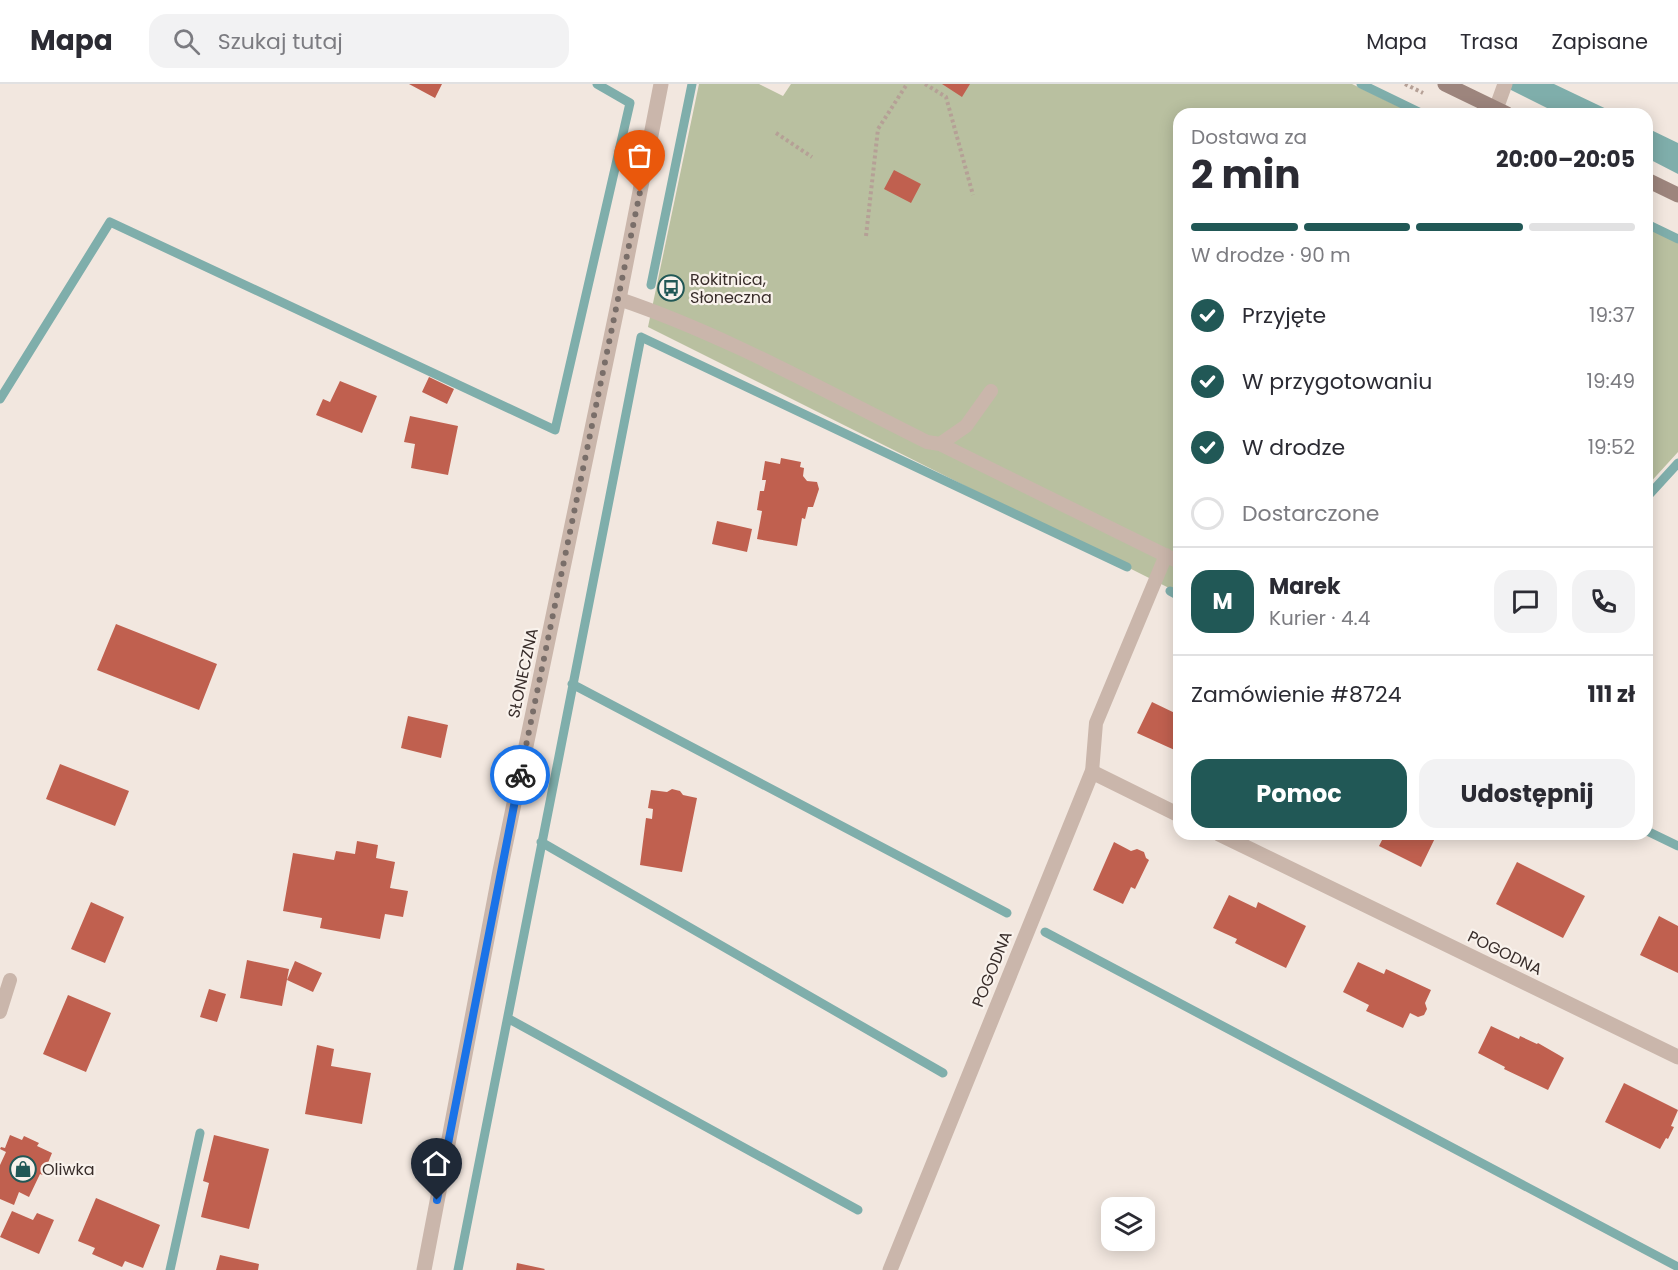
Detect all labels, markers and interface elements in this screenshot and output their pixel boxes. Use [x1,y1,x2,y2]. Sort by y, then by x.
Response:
search box [149,14,569,68]
text: Mapa [30,21,113,60]
icon: search [170,25,203,58]
text: Szukaj tutaj [218,26,343,57]
text: Mapa [1366,27,1427,56]
text: Trasa [1460,27,1518,56]
text: Zapisane [1551,27,1648,56]
text: Dostawa za [1191,123,1307,151]
pin [614,130,665,192]
icon: bag [623,139,656,172]
text: 20:00–20:05 [1496,144,1635,175]
text: 2 min [1191,147,1301,202]
text: W drodze · 90 m [1191,241,1351,269]
place label: Rokitnica, Słoneczna [690,268,772,309]
bus stop icon: Rokitnica, Słoneczna [656,273,686,303]
icon: check [1191,299,1224,332]
text: Przyjęte [1242,300,1326,331]
text: 19:37 [1589,301,1635,329]
icon: check [1191,365,1224,398]
text: W przygotowaniu [1242,366,1432,397]
text: 19:49 [1587,367,1635,395]
icon: check [1191,431,1224,464]
text: W drodze [1242,432,1345,463]
text: 19:52 [1588,433,1635,461]
text: Dostarczone [1242,498,1379,529]
button: chat [1494,570,1557,633]
button: phone [1572,570,1635,633]
text: Marek [1269,571,1341,602]
text: M [1212,586,1233,617]
text: Kurier · 4.4 [1269,604,1370,632]
street label: SŁONECZNA [502,626,544,720]
text: Zamówienie #8724 [1191,679,1401,710]
text: 111 zł [1588,679,1635,710]
courier [490,745,550,805]
icon: bike [504,759,537,792]
button: Pomoc [1191,759,1407,828]
button: Udostępnij [1419,759,1635,828]
street label: POGODNA [1464,925,1546,981]
street label: POGODNA [966,927,1018,1010]
pin [411,1138,462,1200]
icon: home [420,1147,453,1180]
shop icon: Oliwka [8,1154,38,1184]
place label: Oliwka [42,1158,95,1181]
map controls [1101,1197,1155,1251]
button: layers [1101,1197,1155,1251]

